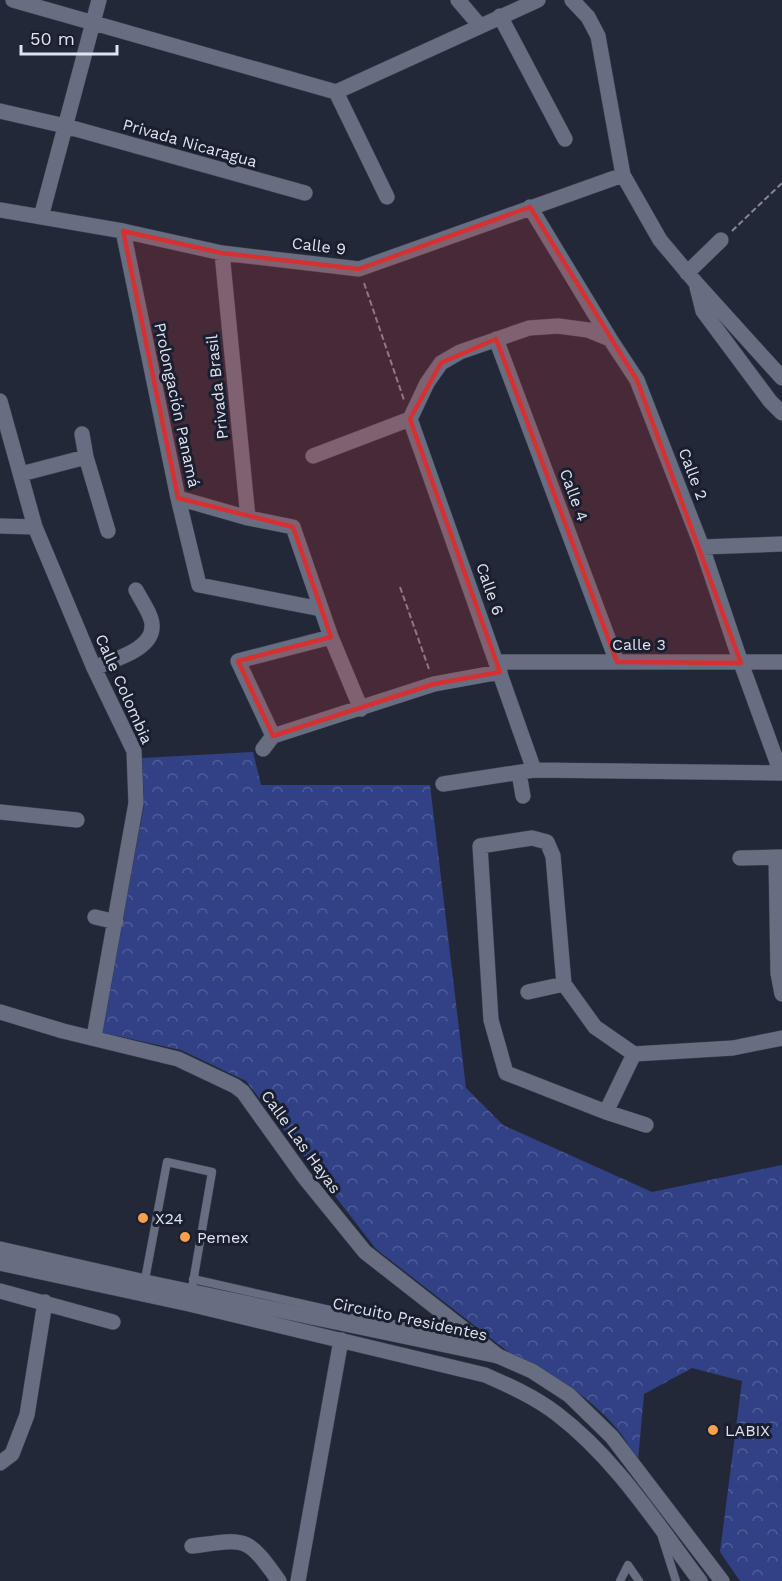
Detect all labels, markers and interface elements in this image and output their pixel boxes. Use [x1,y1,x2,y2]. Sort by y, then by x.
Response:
scale bar [21,18,117,56]
text: 50 m [30,28,75,49]
street label: Privada Nicaragua [121,115,259,171]
street label: Calle 9 [291,233,347,259]
street label: Prolongación Panamá [150,321,204,489]
street label: Privada Brasil [202,334,232,440]
street label: Calle 2 [674,445,712,503]
street label: Calle 4 [556,466,592,524]
street label: Calle 6 [472,560,508,618]
street label: Calle Colombia [91,631,157,747]
street label: Calle 3 [612,635,666,654]
street label: Calle Las Hayas [257,1087,345,1197]
place label: X24 [155,1209,183,1228]
marker: X24 [136,1211,150,1225]
place label: Pemex [197,1228,249,1247]
marker: Pemex [178,1230,192,1244]
street label: Circuito Presidentes [331,1293,489,1345]
place label: LABIX [725,1421,770,1440]
marker: LABIX [706,1423,720,1437]

